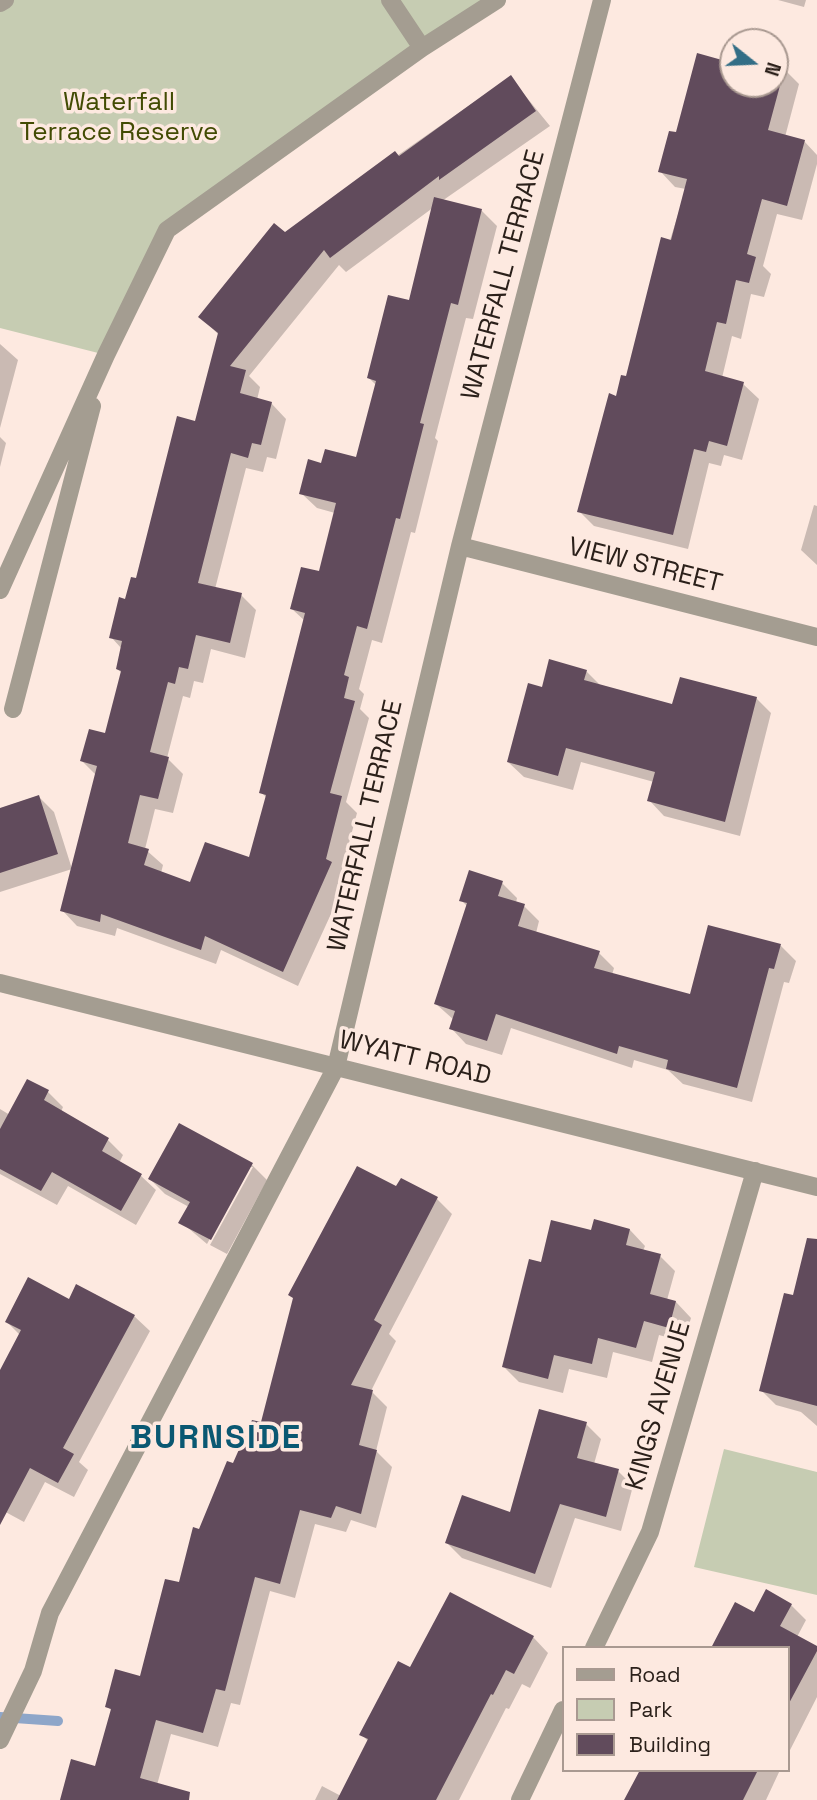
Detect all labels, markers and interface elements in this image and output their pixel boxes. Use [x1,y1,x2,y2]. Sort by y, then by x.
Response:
north arrow [719,28,789,98]
text: N [759,59,786,79]
park label: Waterfall Terrace Reserve [19,87,219,148]
street label: WATERFALL TERRACE [456,147,552,403]
street label: VIEW STREET [565,532,725,600]
street label: WATERFALL TERRACE [322,697,410,955]
street label: WYATT ROAD [336,1025,494,1093]
street label: KINGS AVENUE [620,1318,698,1494]
district label: BURNSIDE [131,1419,301,1459]
legend [562,1646,789,1772]
text: Road [629,1661,681,1688]
text: Park [629,1696,673,1723]
text: Building [629,1731,711,1758]

